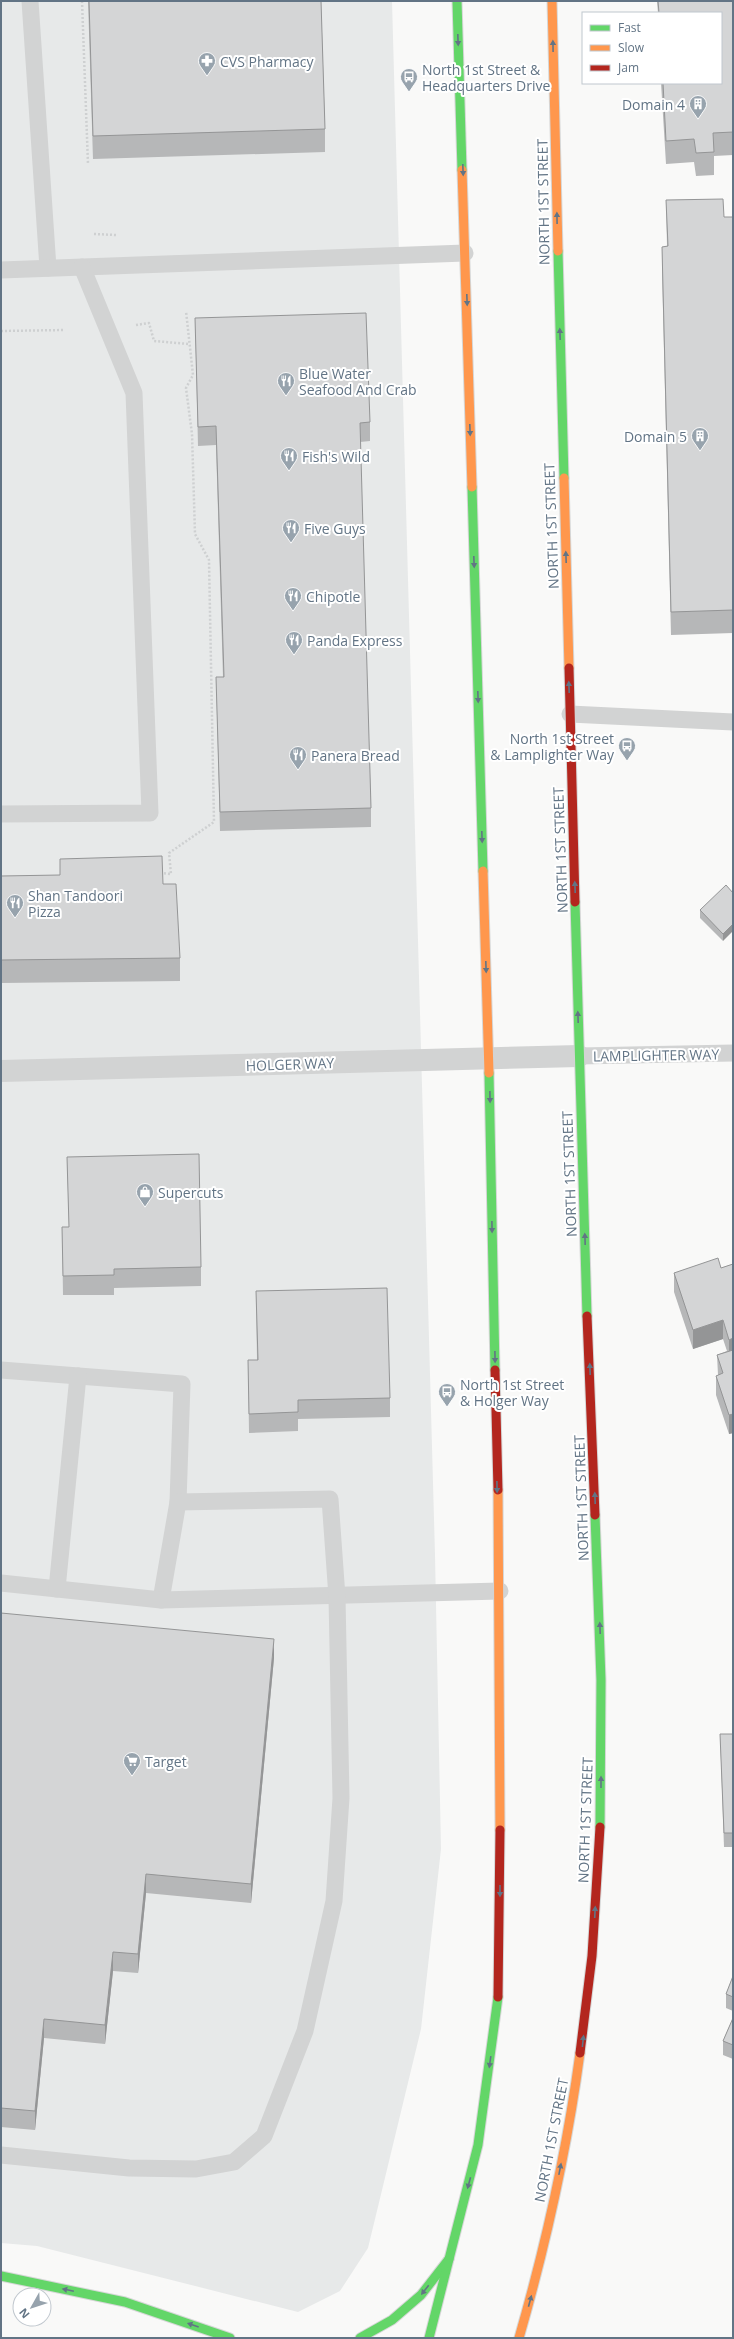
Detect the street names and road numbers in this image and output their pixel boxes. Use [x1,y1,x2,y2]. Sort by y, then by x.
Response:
street label: NORTH 1ST STREET [532,139,554,265]
street label: NORTH 1ST STREET [539,462,563,589]
street label: NORTH 1ST STREET [548,786,572,913]
street label: LAMPLIGHTER WAY [593,1044,719,1066]
street label: HOLGER WAY [246,1053,335,1075]
street label: NORTH 1ST STREET [557,1110,581,1237]
street label: NORTH 1ST STREET [569,1434,593,1561]
street label: NORTH 1ST STREET [573,1756,597,1883]
street label: NORTH 1ST STREET [530,2076,572,2204]

